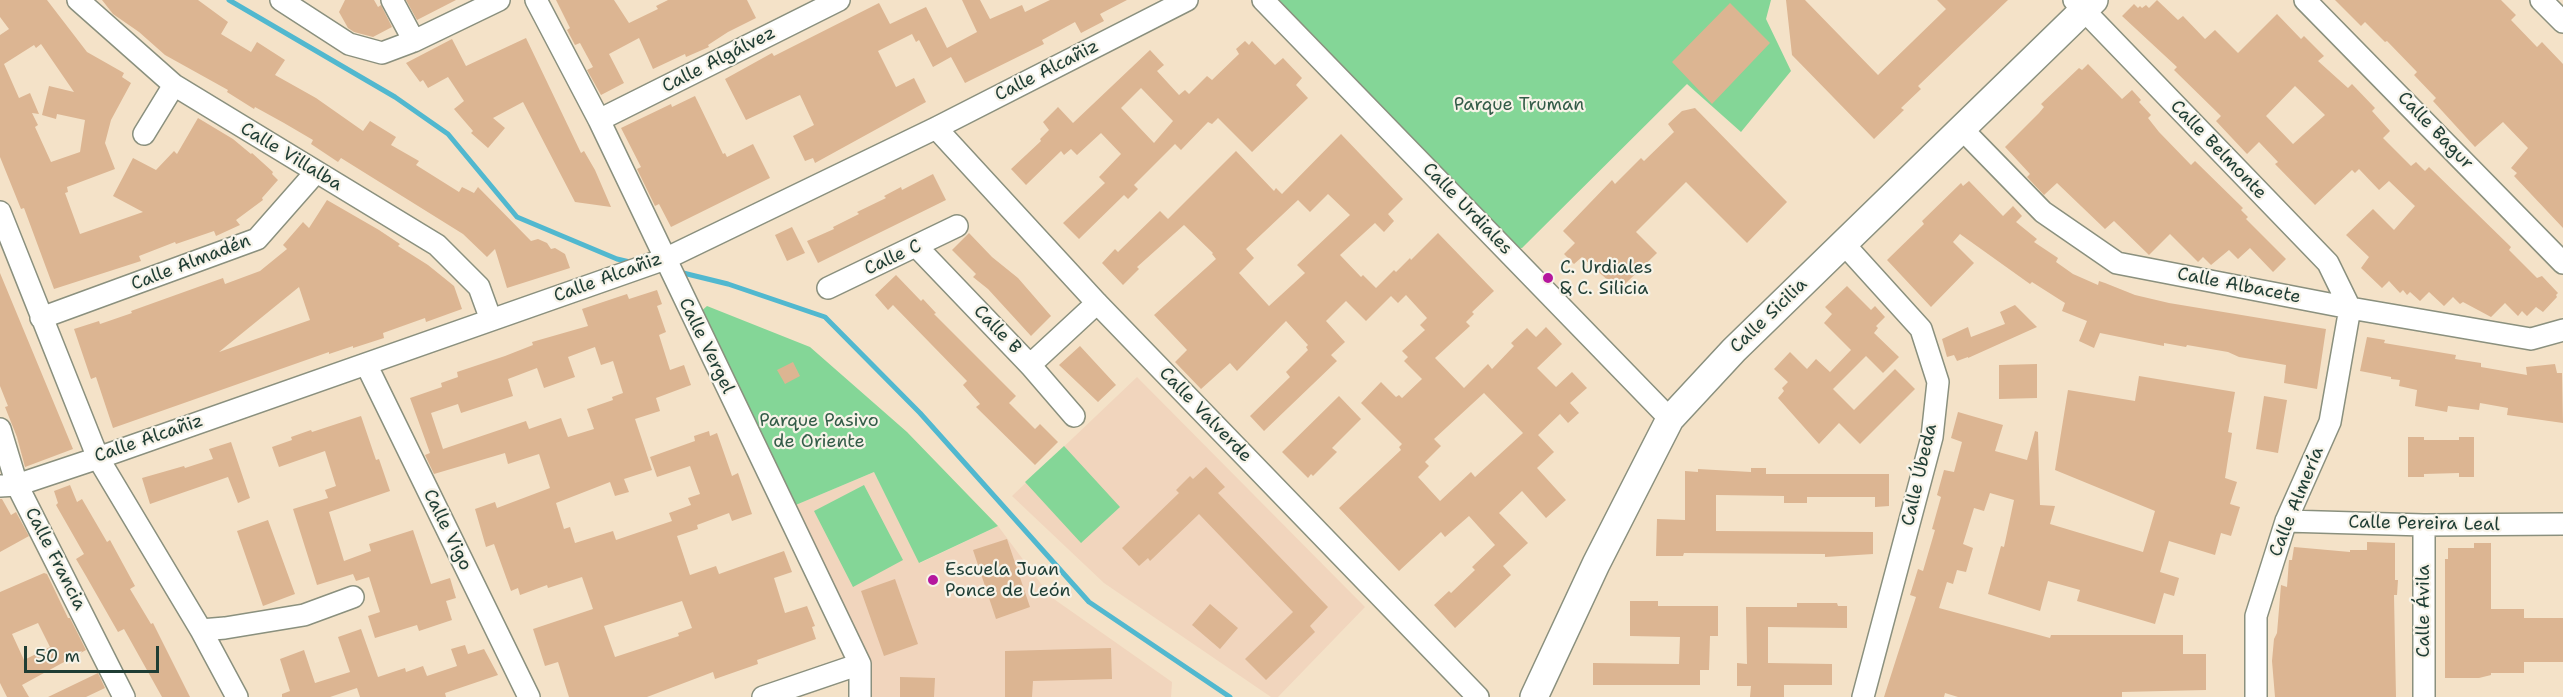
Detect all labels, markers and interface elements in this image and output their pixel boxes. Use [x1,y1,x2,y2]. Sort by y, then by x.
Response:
street label: Calle Algálvez [659,22,779,98]
street label: Calle Alcañiz [992,36,1102,106]
street label: Calle Bagur [2393,88,2477,174]
park label: Parque Truman [1454,94,1584,116]
street label: Calle Belmonte [2165,96,2271,204]
street label: Calle Villalba [236,118,346,196]
street label: Calle Urdiales [1418,158,1516,260]
street label: Calle Almadén [128,230,254,296]
street label: Calle C [861,236,925,280]
street label: Calle Alcañiz [551,248,665,308]
place label: C. Urdiales & C. Silicia [1560,257,1652,300]
street label: Calle Albacete [2175,263,2303,309]
marker: C. Urdiales & C. Silicia [1541,271,1555,285]
street label: Calle Sicilia [1726,274,1812,358]
street label: Calle Vergel [674,295,738,397]
street label: Calle B [969,301,1025,359]
street label: Calle Valverde [1154,363,1256,467]
street label: Calle Alcañiz [92,410,206,468]
park label: Parque Pasivo de Oriente [759,410,879,452]
street label: Calle Úbeda [1898,422,1942,528]
street label: Calle Almería [2265,444,2329,560]
street label: Calle Vigo [418,486,476,574]
street label: Calle Francia [20,504,90,614]
street label: Calle Pereira Leal [2348,512,2500,536]
place label: Escuela Juan Ponce de León [945,559,1071,602]
street label: Calle Ávila [2413,565,2435,657]
marker: Escuela Juan Ponce de León [926,573,940,587]
scale bar [27,634,162,672]
text: 50 m [35,644,80,668]

